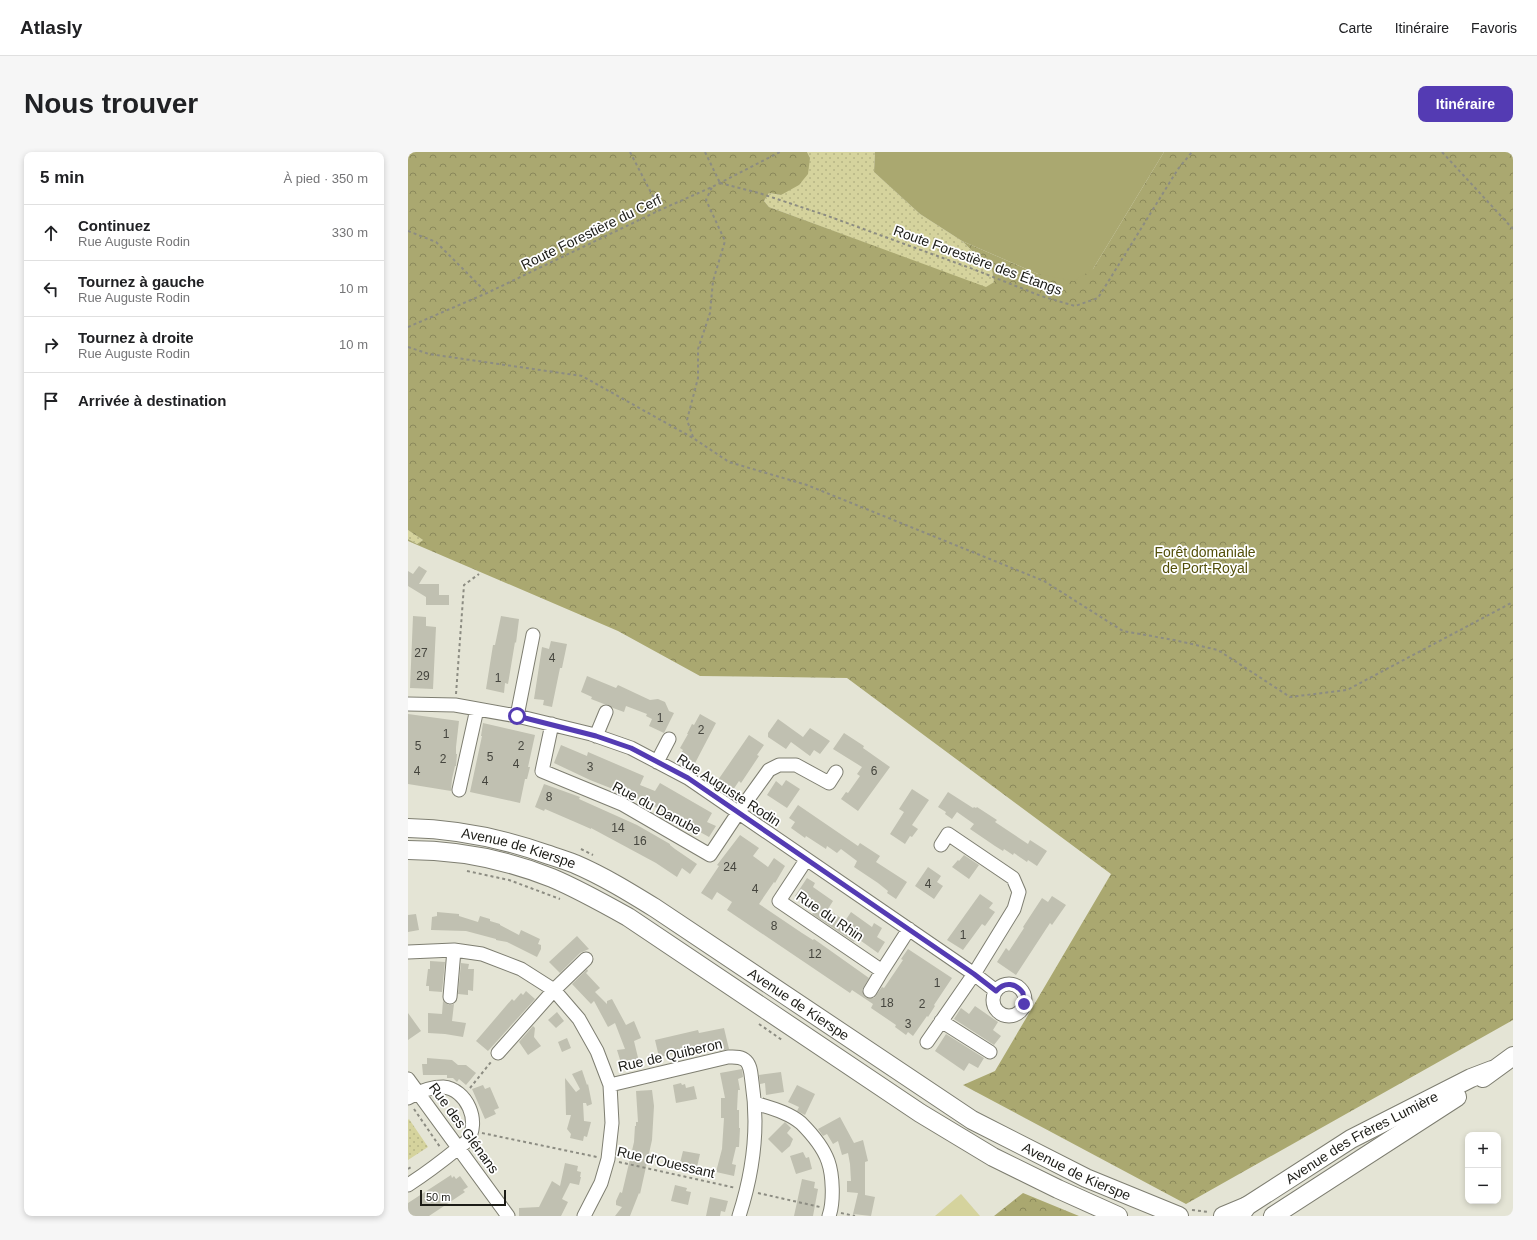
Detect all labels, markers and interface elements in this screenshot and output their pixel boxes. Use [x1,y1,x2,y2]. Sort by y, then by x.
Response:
text: Atlasly [20,17,82,38]
text: Carte [1338,20,1373,36]
text: Itinéraire [1395,20,1449,36]
text: Favoris [1471,20,1517,36]
button: Itinéraire [1418,86,1513,122]
text: Nous trouver [24,88,198,119]
text: 5 min [40,168,84,187]
text: À pied · 350 m [283,171,368,186]
street label: Route Forestière du Cerf [518,191,664,273]
text: Continuez [78,217,151,234]
icon: ahead [40,222,62,244]
street label: Route Forestière des Étangs [892,222,1064,298]
text: 330 m [332,225,368,240]
text: Rue Auguste Rodin [78,234,190,249]
text: Tournez à gauche [78,273,204,290]
icon: left [40,278,62,300]
text: 10 m [339,281,368,296]
text: Rue Auguste Rodin [78,290,190,305]
text: Tournez à droite [78,329,194,346]
icon: right [40,334,62,356]
text: 10 m [339,337,368,352]
text: Rue Auguste Rodin [78,346,190,361]
icon: arrive [40,390,62,412]
text: Arrivée à destination [78,392,226,409]
park label: Forêt domaniale de Port-Royal [1154,544,1256,576]
house number: 27 [414,646,428,660]
house number: 4 [549,651,556,665]
house number: 29 [416,669,430,683]
house number: 1 [495,671,502,685]
route start [508,707,526,725]
house number: 1 [657,711,664,725]
house number: 2 [698,723,705,737]
house number: 1 [443,727,450,741]
house number: 5 [415,739,422,753]
house number: 2 [518,739,525,753]
house number: 5 [487,750,494,764]
street label: Rue Auguste Rodin [674,750,784,830]
house number: 2 [440,752,447,766]
house number: 4 [513,757,520,771]
house number: 3 [587,760,594,774]
house number: 4 [414,764,421,778]
house number: 6 [871,764,878,778]
house number: 4 [482,774,489,788]
street label: Rue du Danube [610,778,704,838]
house number: 8 [546,790,553,804]
house number: 14 [611,821,625,835]
street label: Avenue de Kierspe [460,825,578,872]
house number: 16 [633,834,647,848]
house number: 24 [723,860,737,874]
house number: 4 [925,877,932,891]
house number: 4 [752,882,759,896]
street label: Rue du Rhin [793,888,867,944]
house number: 8 [771,919,778,933]
house number: 1 [960,928,967,942]
house number: 12 [808,947,822,961]
street label: Avenue de Kierspe [745,965,852,1044]
house number: 1 [934,976,941,990]
route end [1015,995,1033,1013]
house number: 18 [880,996,894,1010]
house number: 2 [919,997,926,1011]
house number: 3 [905,1017,912,1031]
street label: Rue de Quiberon [616,1035,724,1075]
street label: Rue des Glénans [426,1080,502,1176]
street label: Avenue des Frères Lumière [1283,1088,1441,1187]
map controls [1465,1132,1501,1204]
button: + [1465,1132,1501,1168]
street label: Avenue de Kierspe [1020,1139,1133,1204]
street label: Rue d'Ouessant [615,1143,717,1181]
button: − [1465,1168,1501,1204]
scale bar [420,1188,506,1207]
text: 50 m [426,1191,450,1203]

